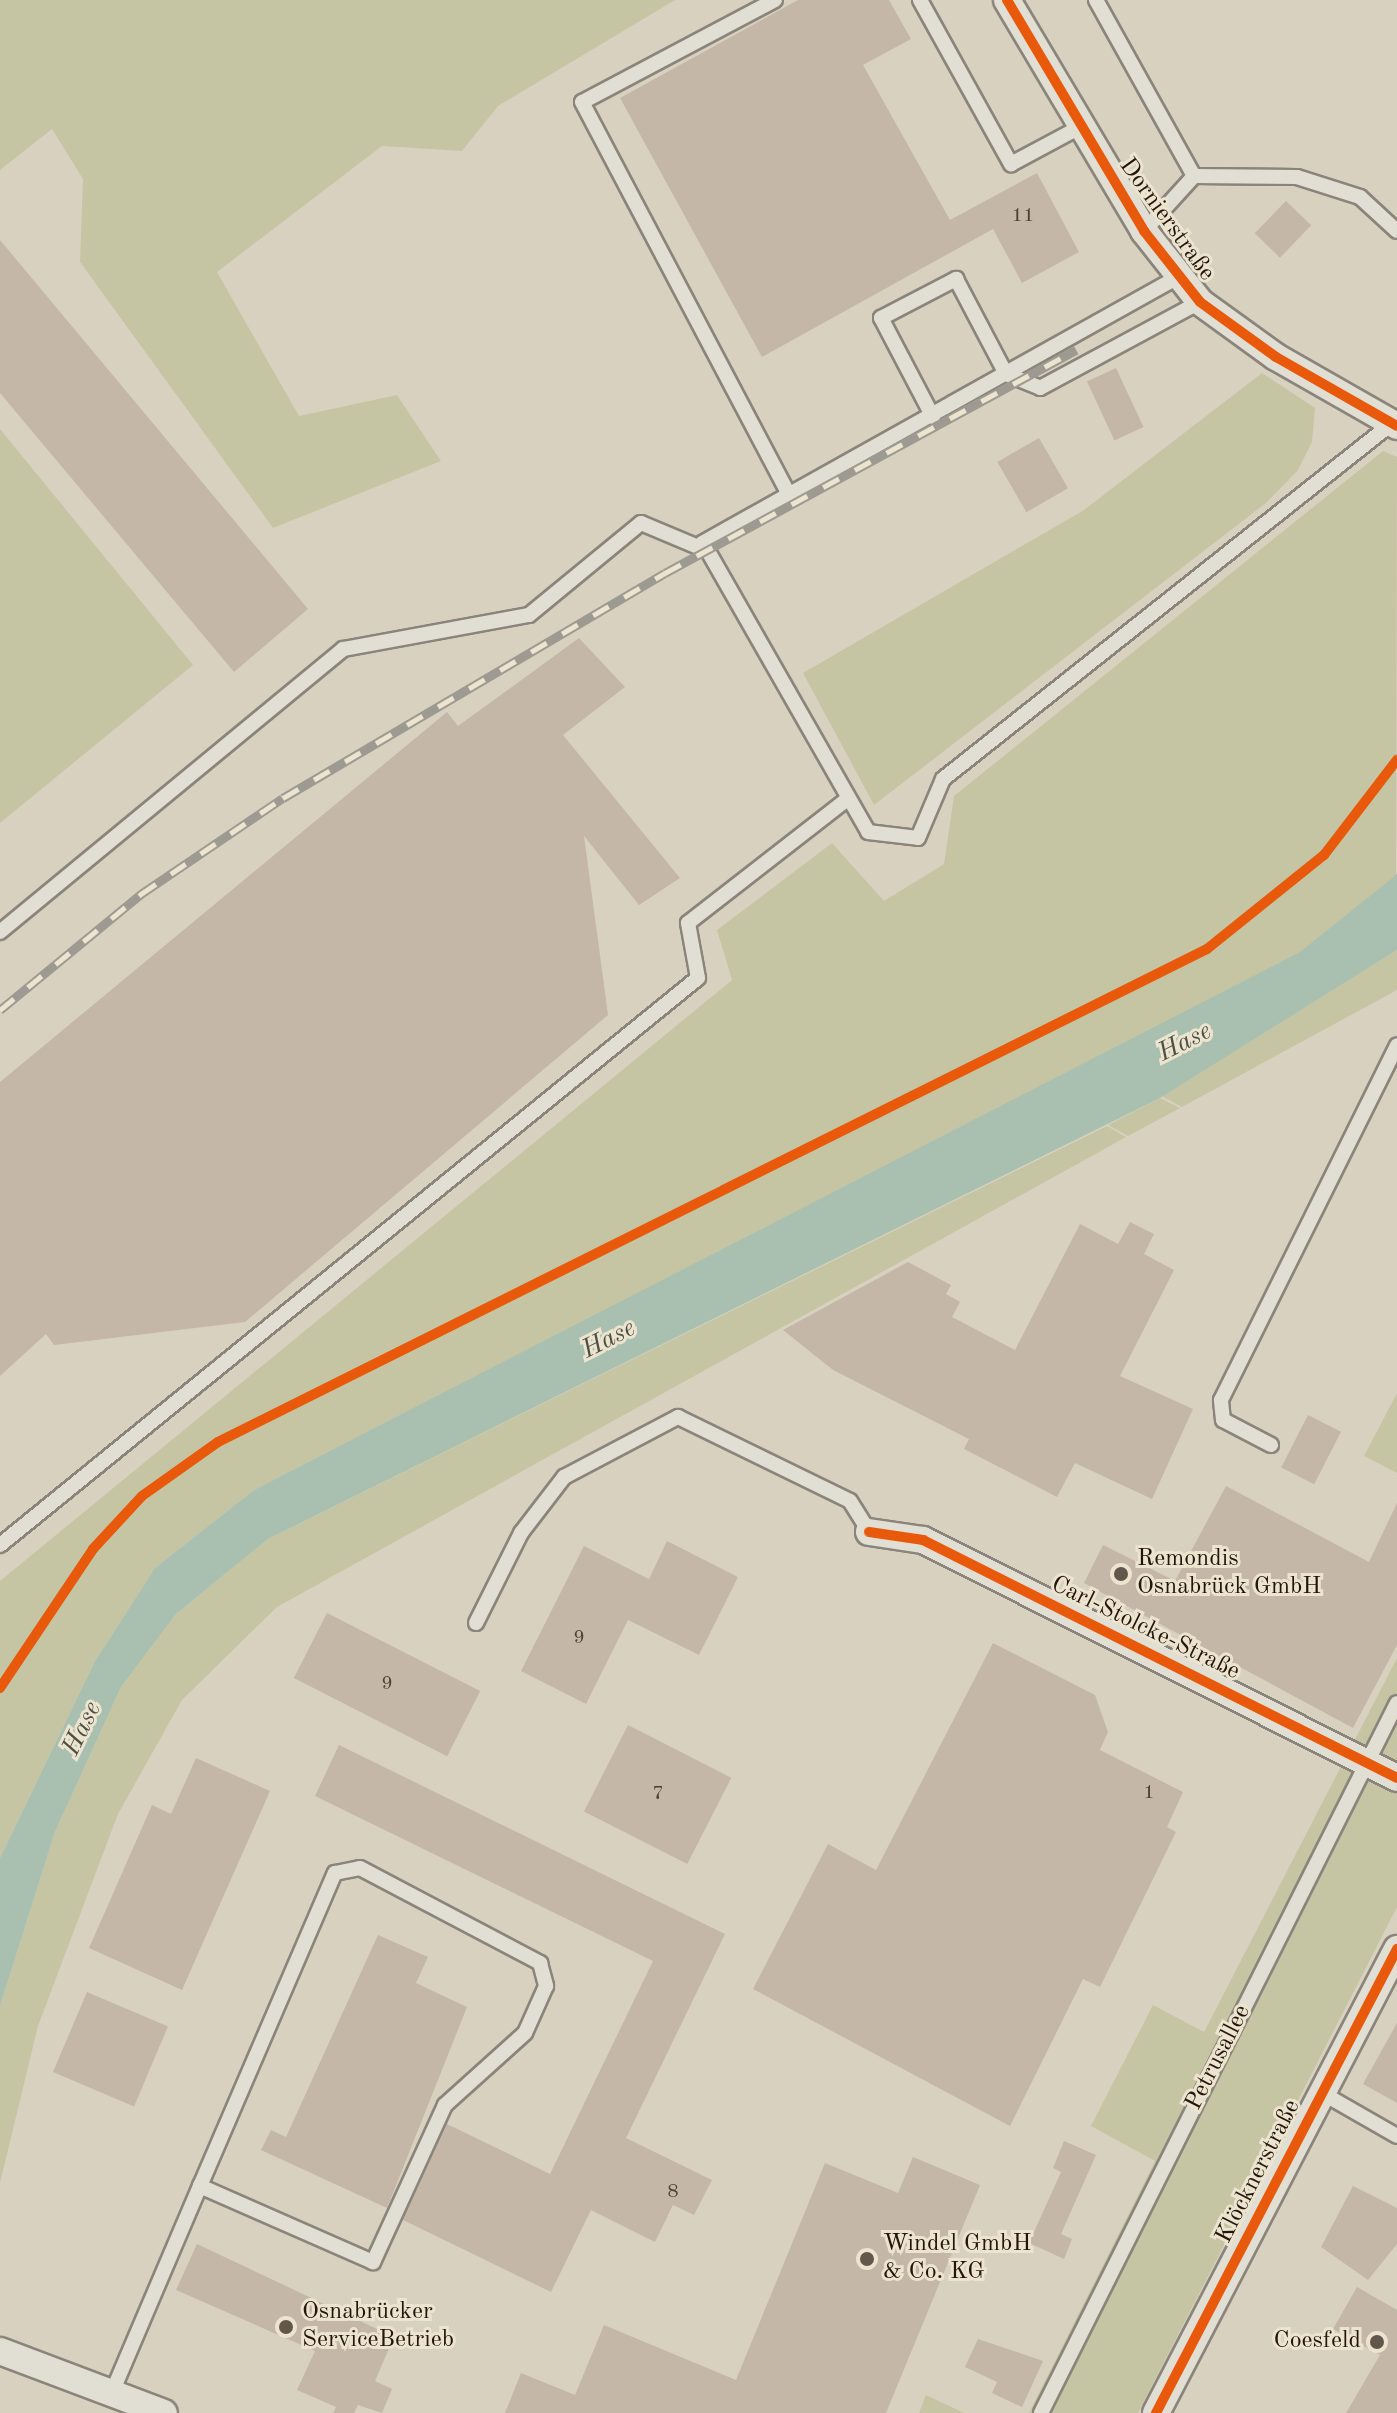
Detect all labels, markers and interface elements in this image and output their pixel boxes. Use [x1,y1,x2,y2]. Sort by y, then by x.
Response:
street label: Dornierstraße [1112,153,1220,287]
house number: 11 [1011,204,1035,228]
water label: Hase [1153,1016,1217,1070]
water label: Hase [577,1313,641,1367]
place label: Remondis Osnabrück GmbH [1137,1546,1321,1602]
marker: Remondis Osnabrück GmbH [1112,1565,1130,1583]
street label: Carl-Stolcke-Straße [1046,1571,1244,1687]
house number: 9 [573,1626,585,1650]
house number: 9 [381,1672,393,1696]
water label: Hase [57,1697,109,1761]
house number: 1 [1143,1781,1155,1805]
house number: 7 [652,1782,664,1806]
street label: Petrusallee [1180,2000,1258,2116]
street label: Klöcknerstraße [1210,2095,1308,2249]
house number: 8 [667,2180,679,2204]
place label: Windel GmbH & Co. KG [883,2231,1031,2287]
marker: Windel GmbH & Co. KG [858,2250,876,2268]
place label: Osnabrücker ServiceBetrieb [302,2299,454,2355]
marker: Osnabrücker ServiceBetrieb [277,2318,295,2336]
place label: Coesfeld [1274,2328,1361,2356]
marker: Coesfeld [1368,2333,1386,2351]

